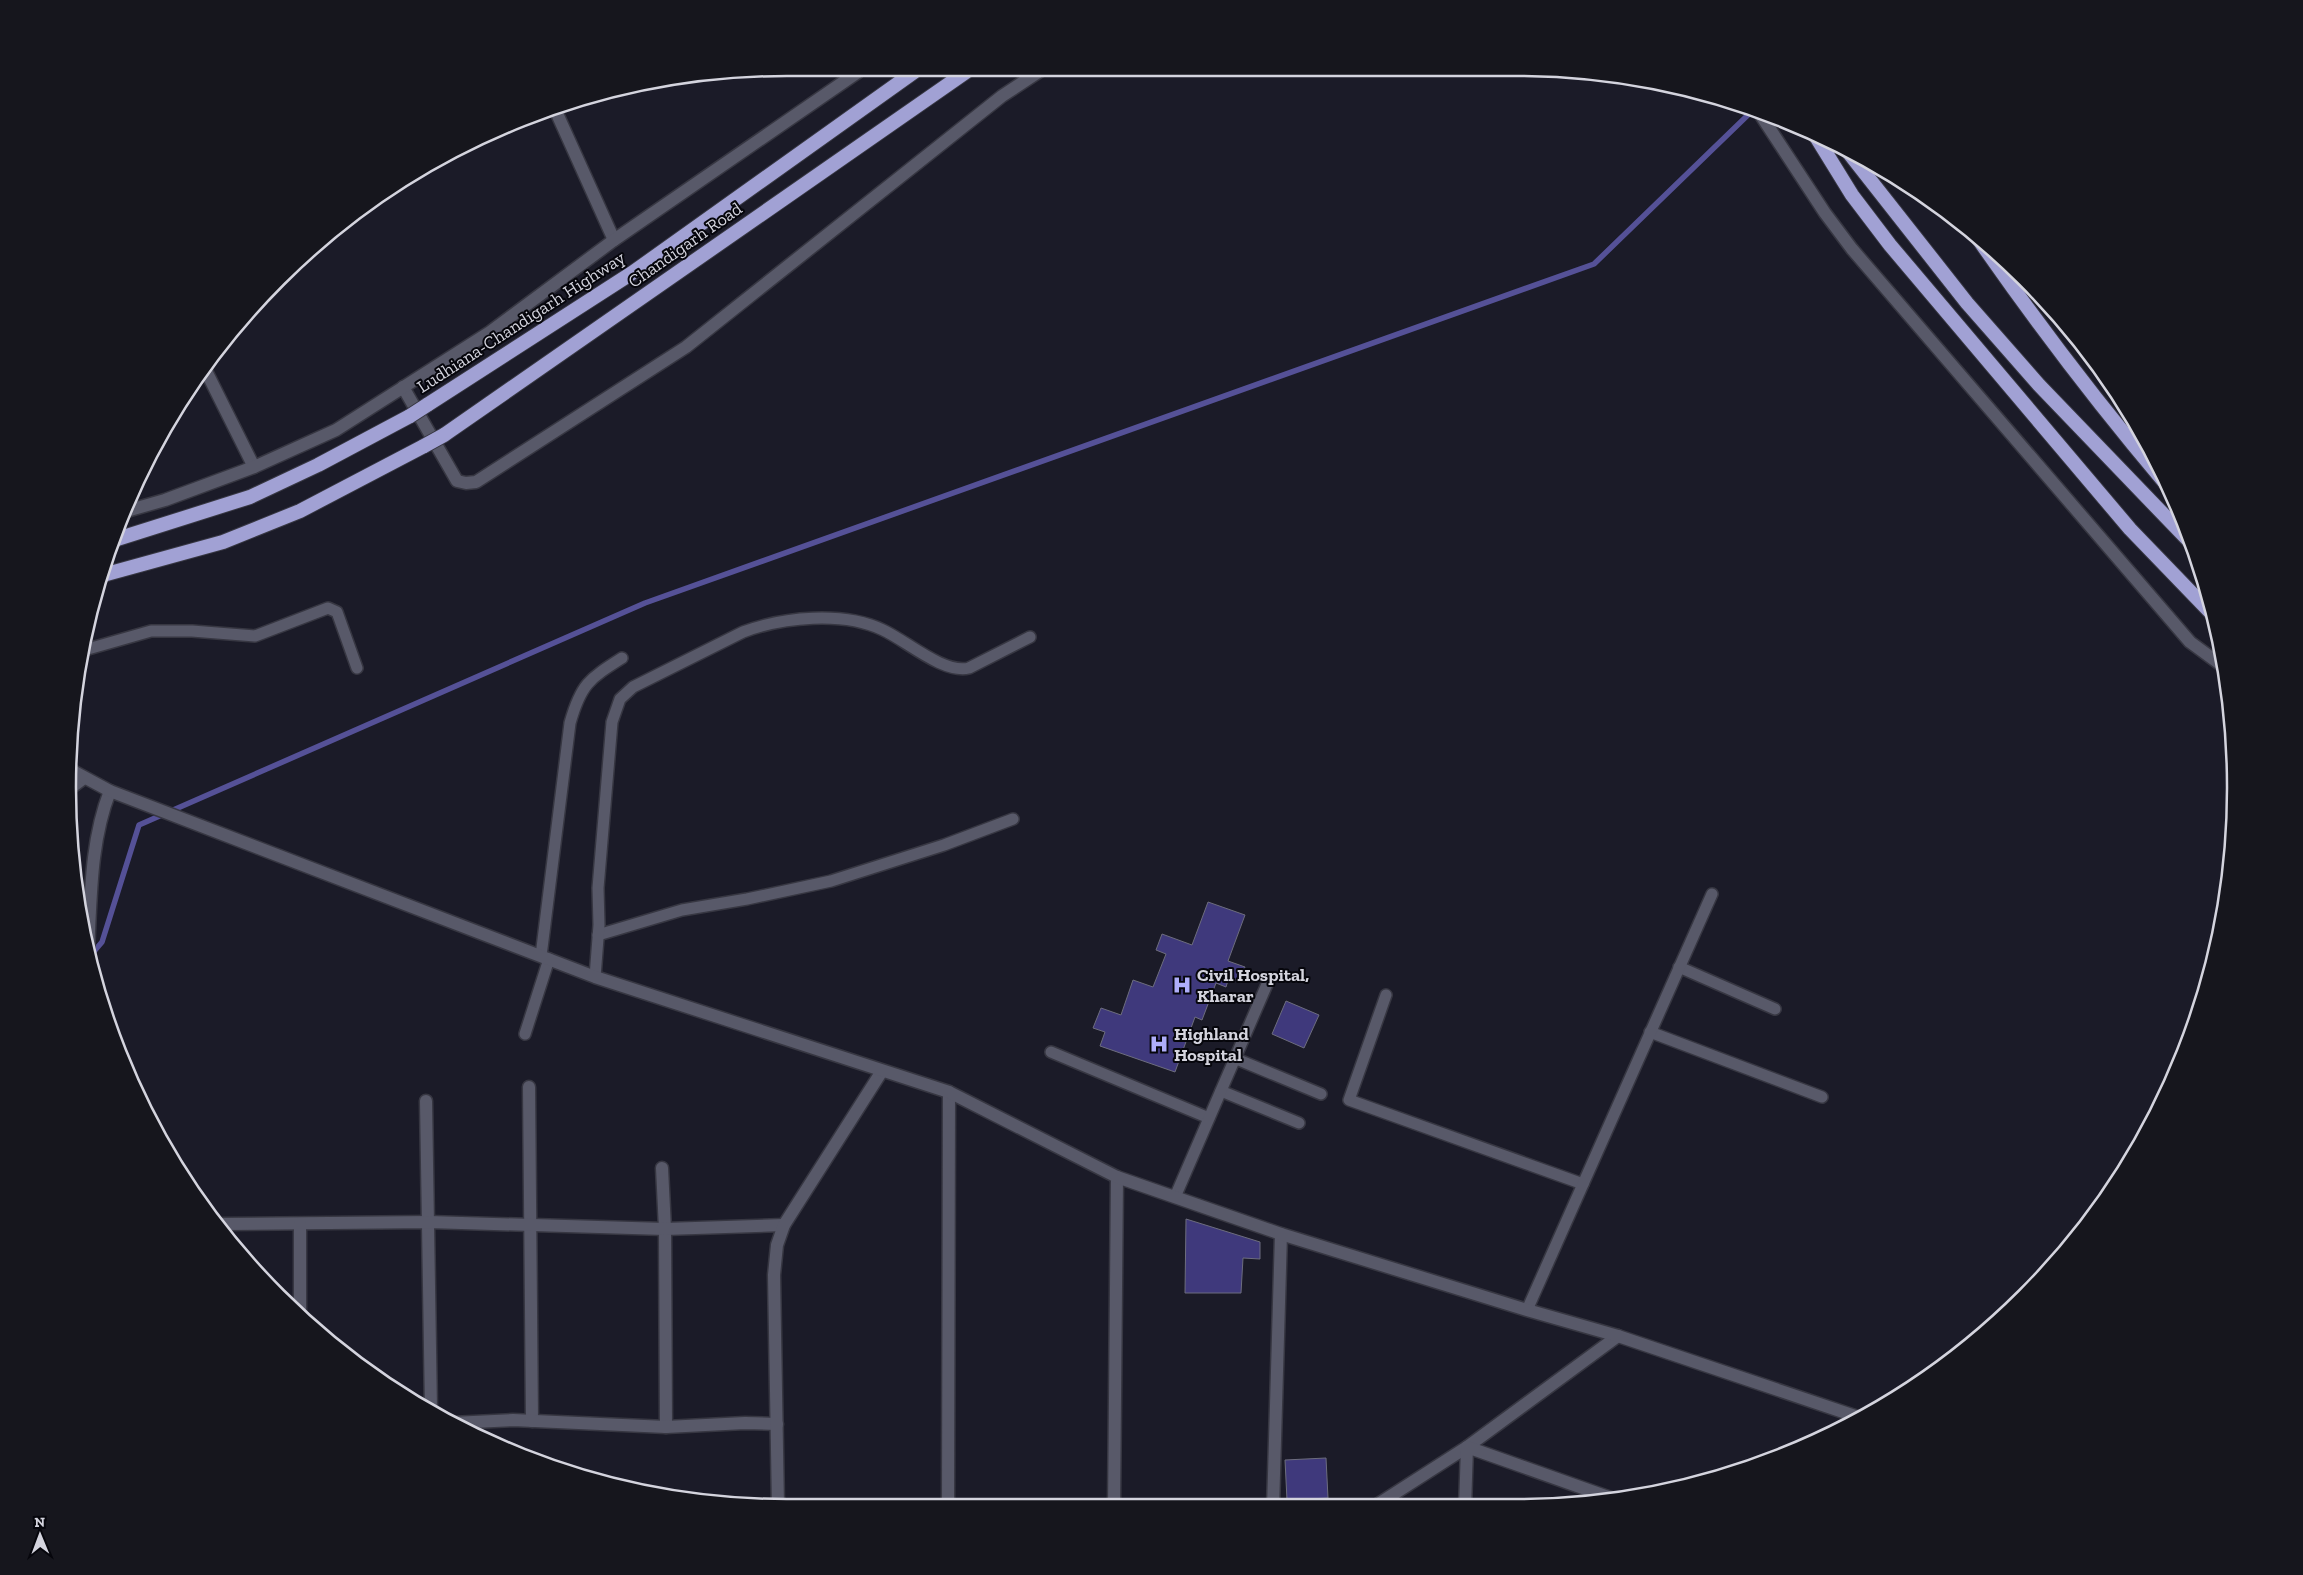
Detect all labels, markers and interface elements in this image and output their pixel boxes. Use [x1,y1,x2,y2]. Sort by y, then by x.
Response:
street label: Chandigarh Road [624,197,746,293]
street label: Ludhiana-Chandigarh Highway [413,246,630,398]
place label: Civil Hospital, Kharar [1197,964,1309,1007]
hospital icon: Civil Hospital, Kharar [1171,974,1193,996]
place label: Highland Hospital [1174,1023,1250,1066]
hospital icon: Highland Hospital [1148,1033,1170,1055]
north arrow [15,1510,65,1560]
text: N [34,1514,46,1531]

